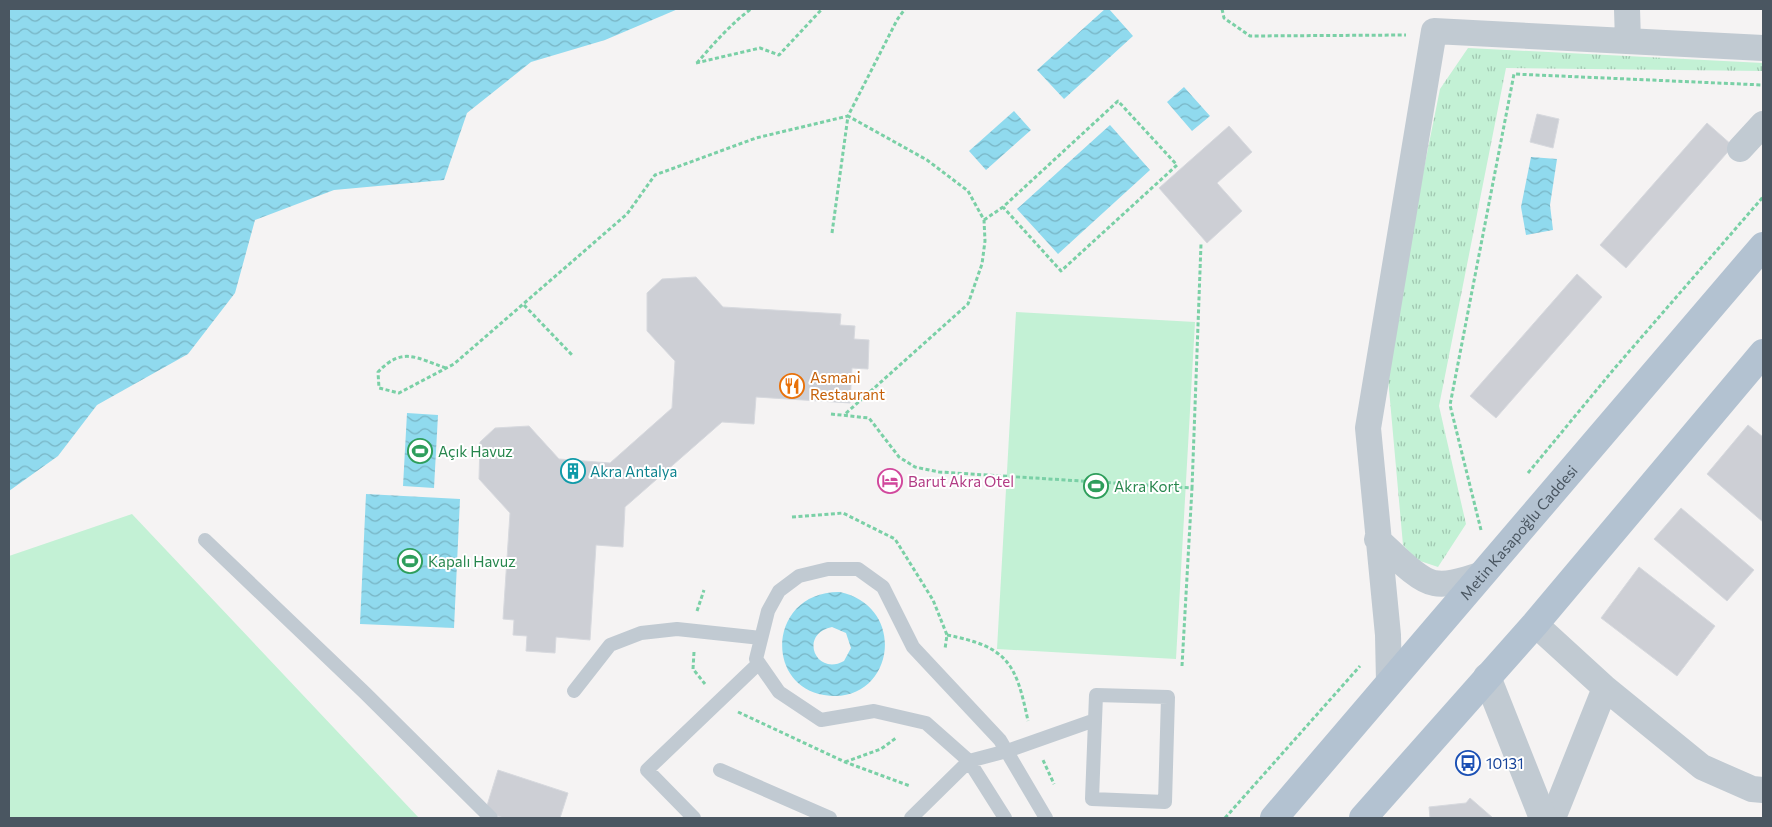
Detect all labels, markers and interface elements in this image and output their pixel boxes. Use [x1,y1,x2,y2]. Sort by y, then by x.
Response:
place label: Asmani Restaurant [810,368,885,403]
restaurant icon: Asmani Restaurant [779,373,805,399]
sports icon: Açık Havuz [407,438,433,464]
place label: Açık Havuz [438,442,513,460]
building icon: Akra Antalya [560,458,586,484]
street label: Metin Kasapoğlu Caddesi [1456,461,1581,603]
place label: Akra Antalya [590,462,677,480]
hotel icon: Barut Akra Otel [877,468,903,494]
place label: Barut Akra Otel [908,472,1014,490]
sports icon: Akra Kort [1083,473,1109,499]
place label: Akra Kort [1114,477,1180,495]
sports icon: Kapalı Havuz [397,548,423,574]
place label: Kapalı Havuz [428,552,516,570]
bus stop icon: 10131 [1455,750,1481,776]
place label: 10131 [1486,754,1524,772]

